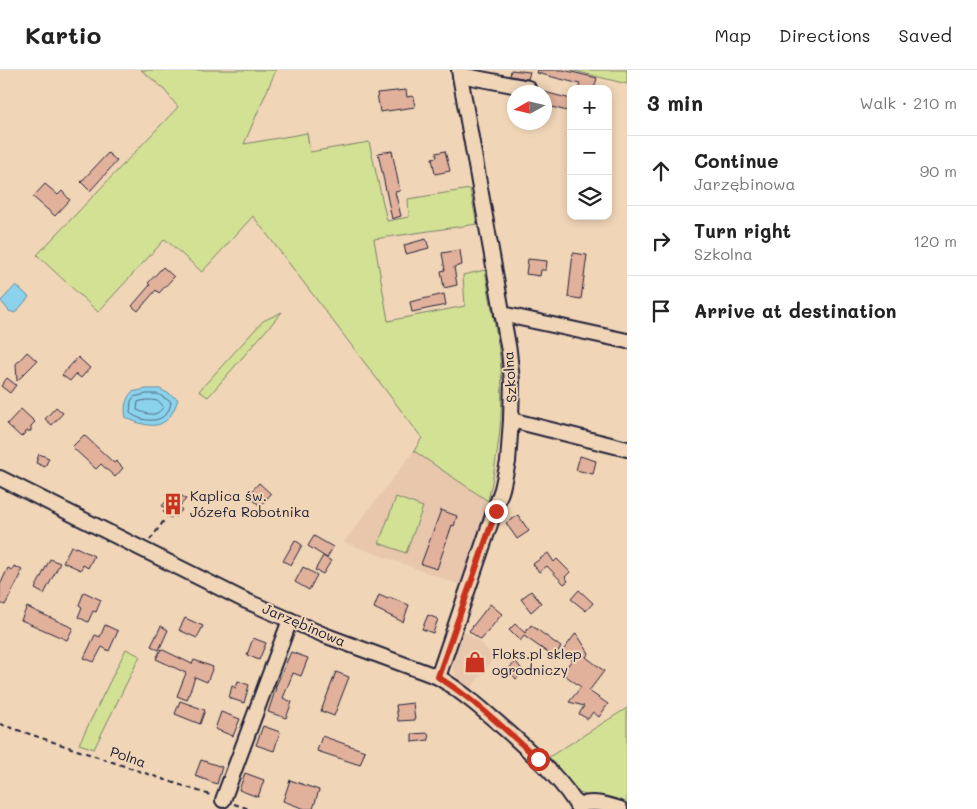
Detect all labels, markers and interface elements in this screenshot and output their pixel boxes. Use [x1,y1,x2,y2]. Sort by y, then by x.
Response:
text: Kartio [25,19,101,50]
text: Map [714,23,751,47]
text: Directions [779,23,871,47]
text: Saved [899,23,952,47]
north arrow [507,85,552,130]
map controls [567,85,612,220]
button: + [567,85,612,130]
text: 3 min [647,89,703,116]
text: Walk · 210 m [859,92,957,113]
button: − [567,130,612,175]
text: Continue [694,148,779,173]
icon: ahead [647,157,675,185]
text: 90 m [920,160,957,181]
text: Jarzębinowa [694,173,795,194]
button: layers [567,175,612,220]
text: Turn right [694,218,791,243]
icon: right [647,227,675,255]
text: 120 m [913,230,957,251]
text: Szkolna [694,243,753,264]
icon: arrive [647,297,675,325]
text: Arrive at destination [694,298,897,323]
street label: Szkolna [498,351,521,403]
place label: Kaplica św. Józefa Robotnika [190,486,310,521]
building icon: Kaplica św. Józefa Robotnika [160,491,186,517]
route end [485,500,508,523]
street label: Jarzębinowa [260,598,349,651]
place label: Floks.pl sklep ogrodniczy [492,644,582,679]
shop icon: Floks.pl sklep ogrodniczy [462,649,488,675]
street label: Polna [108,742,149,772]
route start [527,748,550,771]

